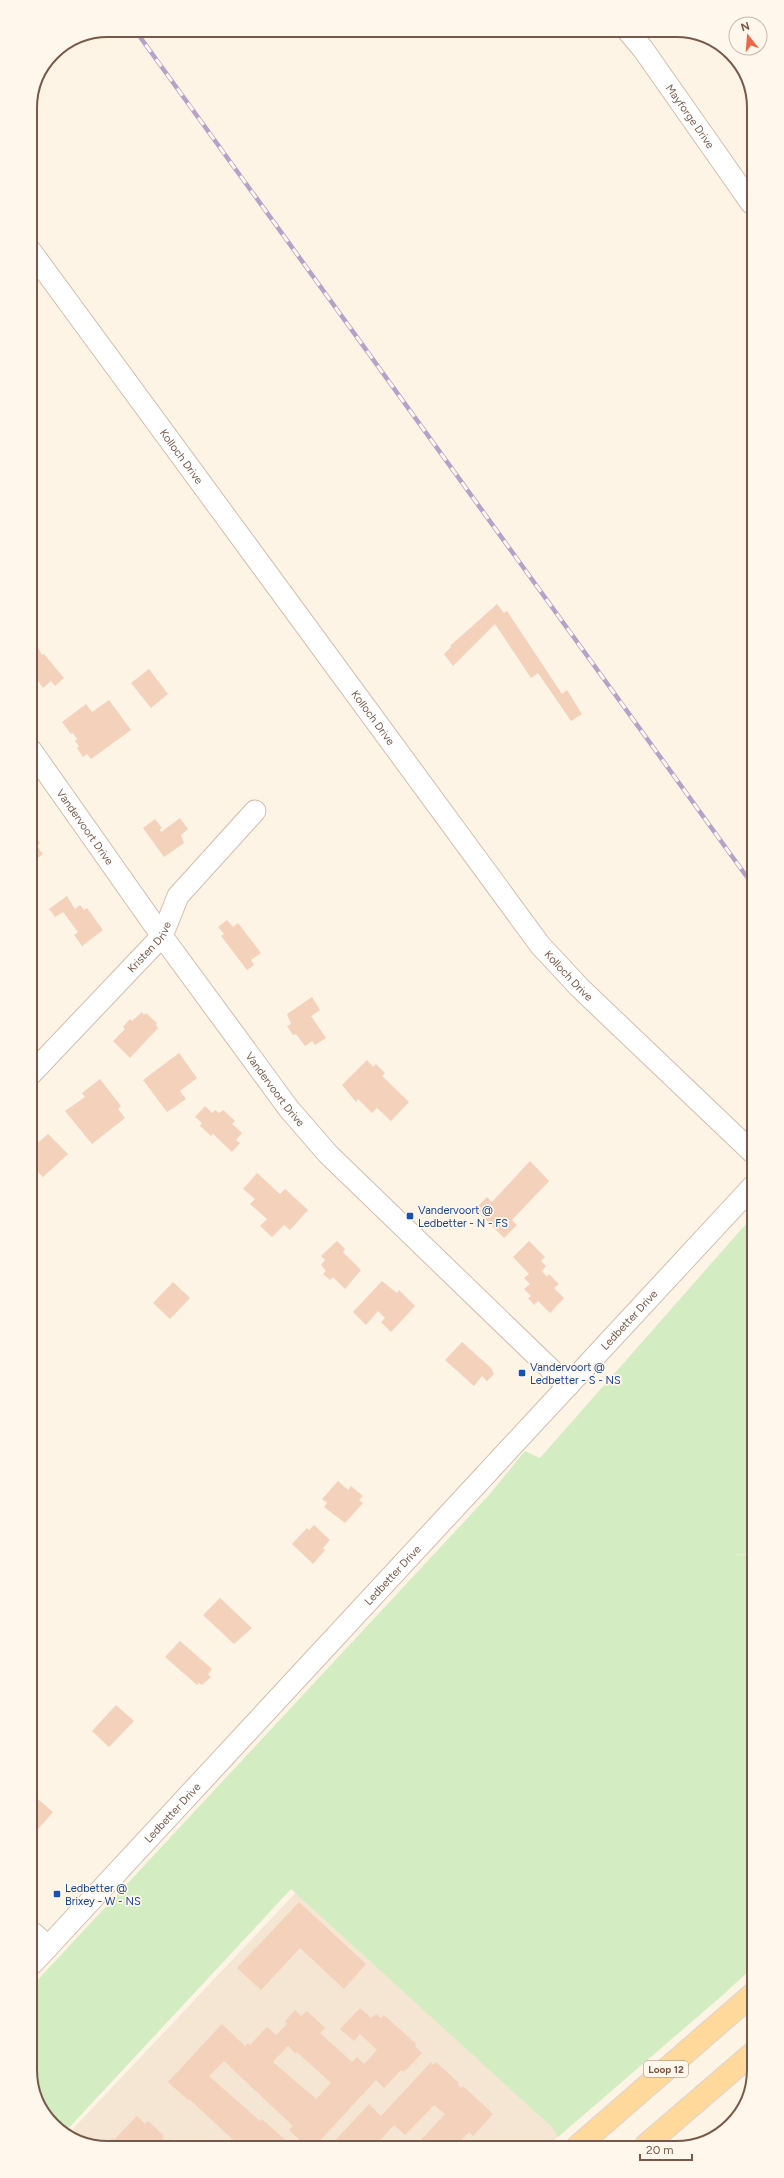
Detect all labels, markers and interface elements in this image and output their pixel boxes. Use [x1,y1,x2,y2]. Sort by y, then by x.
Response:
north arrow [728,16,768,56]
text: N [739,19,751,34]
street label: Mayforge Drive [663,82,717,151]
street label: Kolloch Drive [157,427,206,486]
street label: Kolloch Drive [349,688,397,747]
street label: Vandervoort Drive [54,786,116,867]
street label: Kristen Drive [125,920,174,975]
street label: Kolloch Drive [542,948,596,1003]
street label: Vandervoort Drive [243,1050,307,1129]
place label: Vandervoort @ Ledbetter - N - FS [418,1204,508,1230]
marker: Vandervoort @ Ledbetter - N - FS [405,1211,415,1221]
street label: Ledbetter Drive [598,1287,660,1352]
place label: Vandervoort @ Ledbetter - S - NS [530,1361,621,1387]
marker: Vandervoort @ Ledbetter - S - NS [517,1368,527,1378]
street label: Ledbetter Drive [362,1542,423,1608]
street label: Ledbetter Drive [141,1780,203,1845]
place label: Ledbetter @ Brixey - W - NS [65,1882,141,1908]
marker: Ledbetter @ Brixey - W - NS [52,1889,62,1899]
road number: Loop 12 [644,2061,688,2077]
scale bar [640,2136,692,2162]
text: 20 m [646,2143,674,2157]

